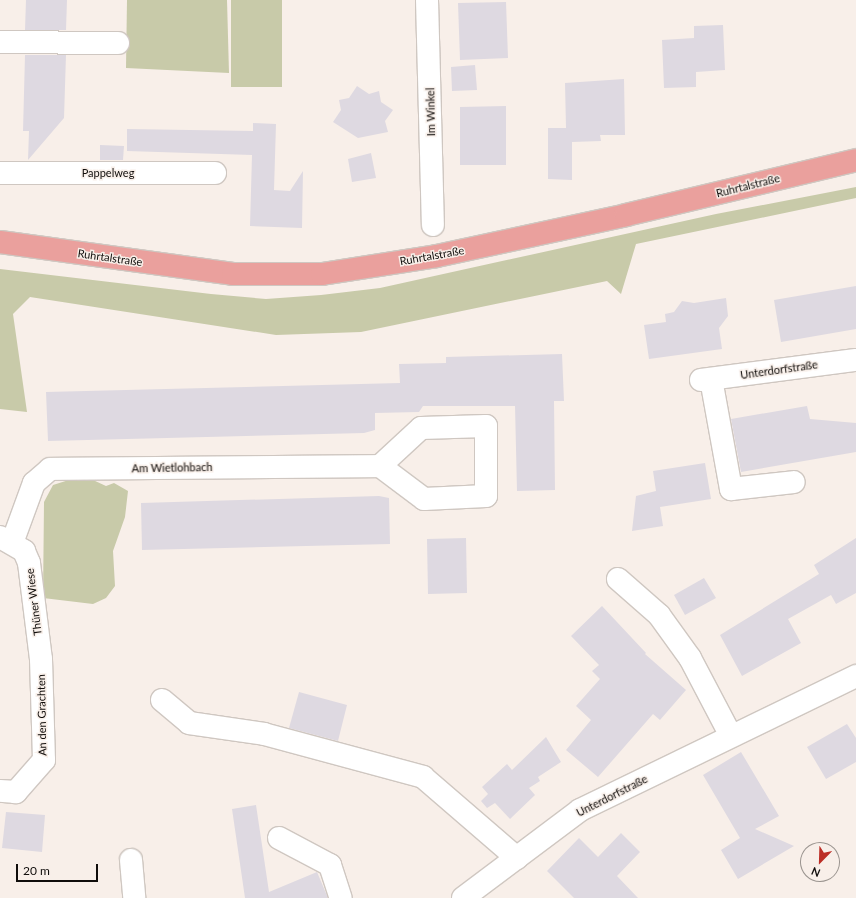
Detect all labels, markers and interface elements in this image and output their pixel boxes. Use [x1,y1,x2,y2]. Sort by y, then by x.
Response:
street label: Im Winkel [424,88,438,136]
street label: Pappelweg [82,166,134,180]
street label: Ruhrtalstraße [715,172,781,200]
street label: Ruhrtalstraße [399,244,465,268]
street label: Ruhrtalstraße [77,247,143,269]
street label: Unterdorfstraße [739,358,819,382]
street label: Am Wietlohbach [131,461,213,475]
street label: Thüner Wiese [23,568,45,636]
street label: An den Grachten [35,674,49,756]
street label: Unterdorfstraße [574,772,650,820]
north arrow [800,842,840,882]
scale bar [18,856,100,882]
text: 20 m [23,863,50,878]
text: N [809,865,822,880]

